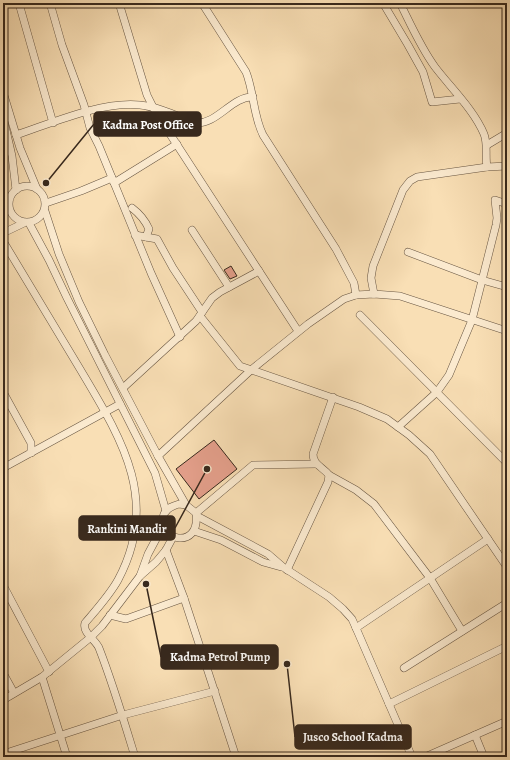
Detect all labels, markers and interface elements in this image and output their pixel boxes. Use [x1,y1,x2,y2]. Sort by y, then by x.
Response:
callout: Kadma Post Office [94,112,201,136]
text: Kadma Post Office [102,117,194,133]
callout: Rankini Mandir [79,516,175,540]
text: Rankini Mandir [87,521,167,537]
callout: Kadma Petrol Pump [161,645,278,669]
text: Kadma Petrol Pump [170,649,271,665]
callout: Jusco School Kadma [295,725,411,749]
text: Jusco School Kadma [303,729,403,745]

